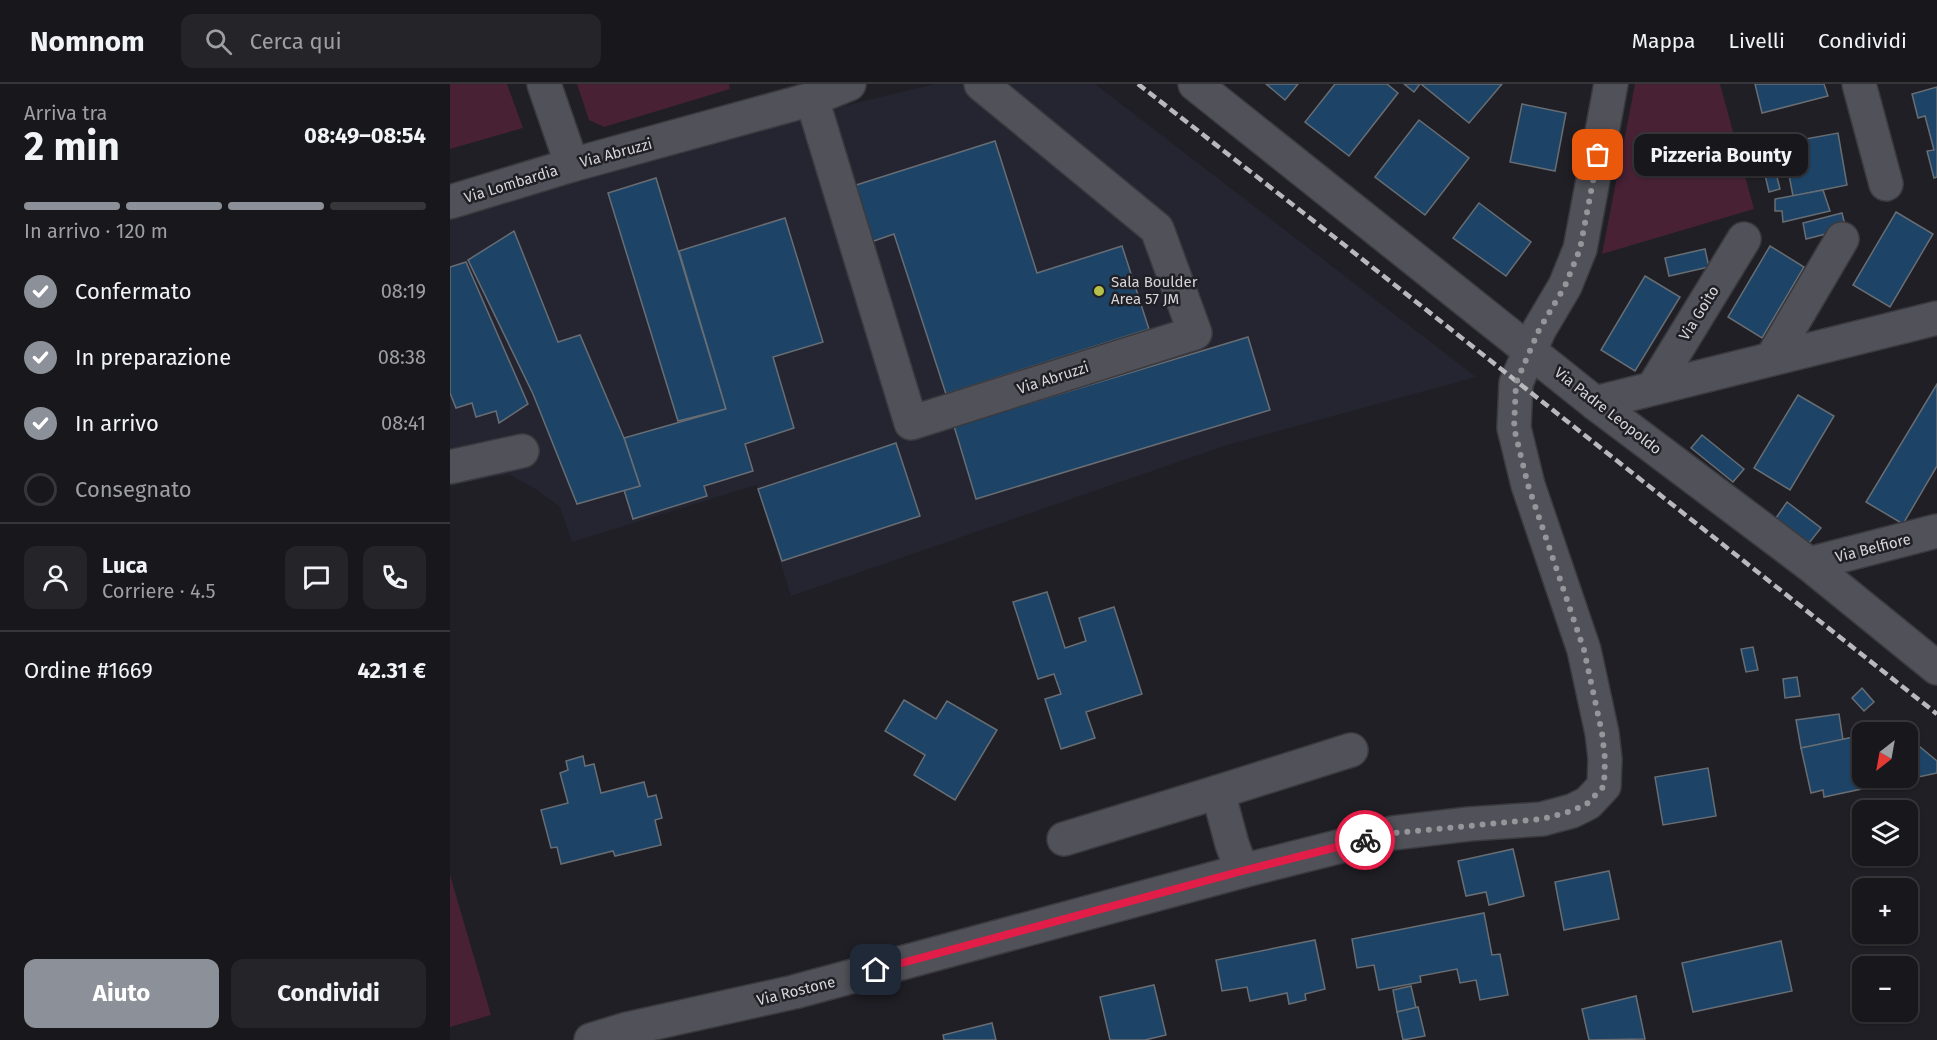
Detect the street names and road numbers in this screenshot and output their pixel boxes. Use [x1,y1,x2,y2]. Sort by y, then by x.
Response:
street label: Via Abruzzi [578,135,654,171]
street label: Via Lombardia [462,161,560,207]
street label: Via Goito [1675,282,1723,344]
street label: Via Abruzzi [1015,358,1091,398]
street label: Via Padre Leopoldo [1551,364,1665,458]
street label: Via Belfiore [1833,530,1913,566]
street label: Via Rostone [755,973,837,1009]

